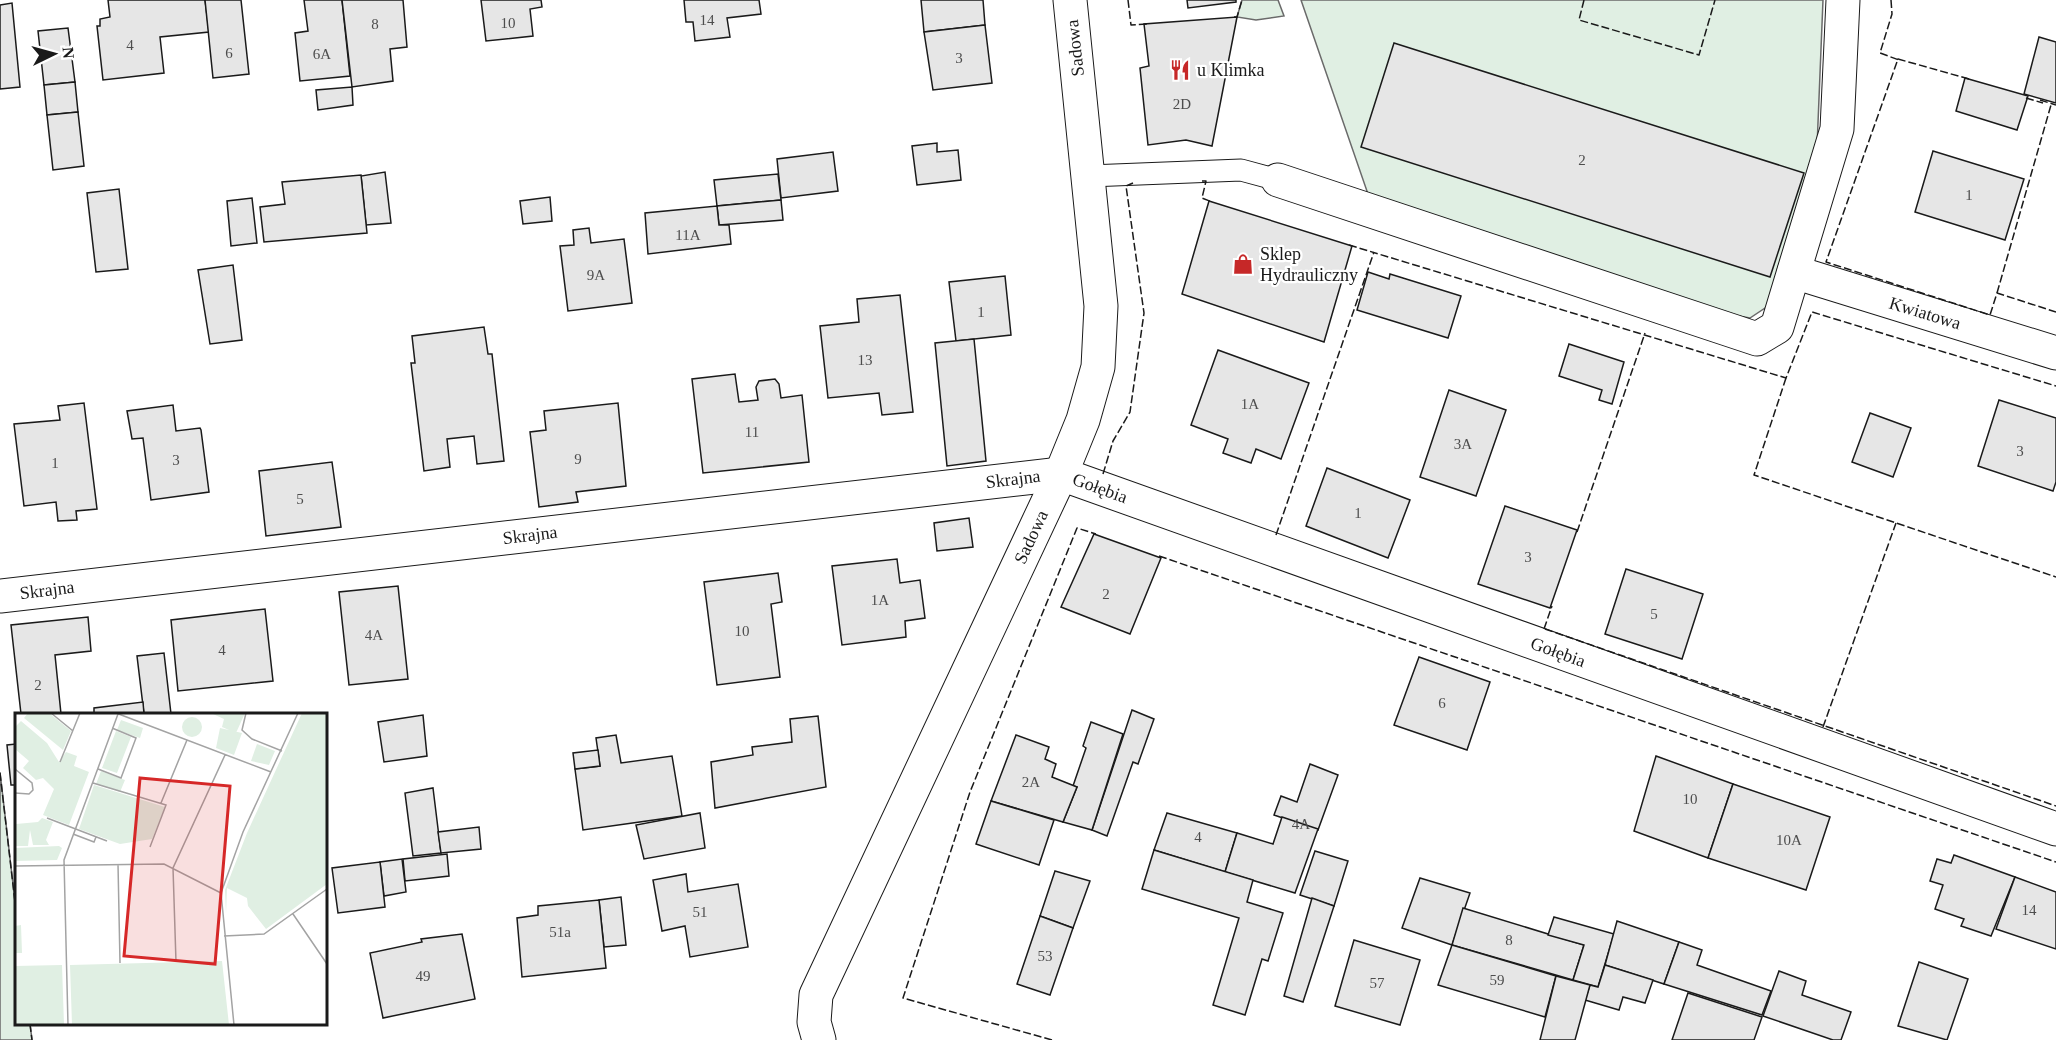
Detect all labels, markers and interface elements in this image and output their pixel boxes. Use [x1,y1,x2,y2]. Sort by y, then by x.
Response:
house number: 14 [700,12,715,28]
house number: 10 [501,15,516,31]
house number: 8 [371,16,379,32]
street label: Sadowa [1062,19,1088,77]
north arrow [24,24,84,84]
house number: 4 [126,37,134,53]
house number: 6 [225,45,233,61]
text: N [59,46,77,60]
house number: 6A [313,46,331,62]
house number: 3 [955,50,963,66]
restaurant icon: u Klimka [1168,58,1192,82]
place label: u Klimka [1197,60,1265,80]
house number: 2D [1173,96,1191,112]
house number: 2 [1578,152,1586,168]
house number: 1 [1965,187,1973,203]
house number: 11A [675,227,701,243]
place label: Sklep Hydrauliczny [1260,244,1358,285]
shop icon: Sklep Hydrauliczny [1231,252,1255,276]
house number: 9A [587,267,605,283]
street label: Kwiatowa [1887,293,1963,333]
house number: 1 [977,304,985,320]
house number: 13 [858,352,873,368]
house number: 1A [1241,396,1259,412]
house number: 11 [745,424,759,440]
house number: 3A [1454,436,1472,452]
house number: 3 [2016,443,2024,459]
house number: 9 [574,451,582,467]
house number: 3 [172,452,180,468]
house number: 1 [51,455,59,471]
street label: Skrajna [984,466,1042,492]
street label: Gołębia [1070,469,1130,507]
house number: 5 [296,491,304,507]
house number: 1 [1354,505,1362,521]
street label: Sadowa [1010,507,1052,567]
street label: Skrajna [501,522,559,548]
house number: 3 [1524,549,1532,565]
street label: Skrajna [18,577,76,603]
house number: 2 [1102,586,1110,602]
house number: 1A [871,592,889,608]
house number: 5 [1650,606,1658,622]
house number: 10 [735,623,750,639]
house number: 4A [365,627,383,643]
street label: Gołębia [1528,633,1588,671]
house number: 4 [218,642,226,658]
house number: 2 [34,677,42,693]
house number: 6 [1438,695,1446,711]
inset map [15,713,327,1025]
house number: 2A [1022,774,1040,790]
house number: 10 [1683,791,1698,807]
house number: 4A [1292,816,1310,832]
house number: 4 [1194,829,1202,845]
house number: 10A [1776,832,1802,848]
house number: 14 [2022,902,2037,918]
house number: 51 [693,904,708,920]
house number: 51a [549,924,571,940]
house number: 8 [1505,932,1513,948]
house number: 53 [1038,948,1053,964]
house number: 49 [416,968,431,984]
house number: 59 [1490,972,1505,988]
house number: 57 [1370,975,1385,991]

